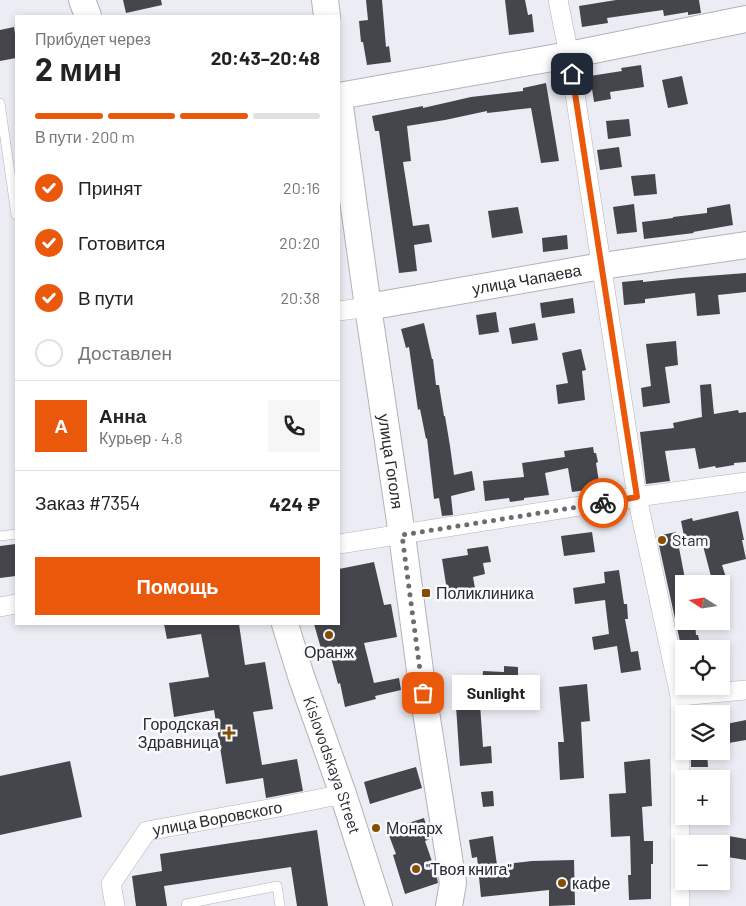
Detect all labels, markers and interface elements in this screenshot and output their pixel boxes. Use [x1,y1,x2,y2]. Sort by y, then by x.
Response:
text: Прибудет через [35,29,151,48]
text: 20:43–20:48 [211,46,320,69]
text: 2 мин [35,49,122,87]
pin [551,53,593,95]
icon: home [558,60,586,88]
text: В пути · 200 m [35,127,135,146]
icon: check [35,174,63,202]
text: Принят [78,176,142,199]
text: 20:16 [283,178,320,197]
icon: check [35,229,63,257]
text: Готовится [78,231,165,254]
text: 20:20 [279,233,320,252]
street label: улица Чапаева [470,260,583,298]
icon: check [35,284,63,312]
text: В пути [78,286,134,309]
text: 20:38 [280,288,320,307]
text: Доставлен [78,341,172,364]
button: phone [268,400,320,452]
text: Анна [99,404,146,427]
street label: улица Гоголя [375,412,408,510]
text: А [54,414,68,437]
text: Курьер · 4.8 [99,428,183,447]
courier [578,478,628,528]
icon: bike [589,489,617,517]
text: Заказ #7354 [35,491,140,514]
text: 424 ₽ [269,492,320,515]
place label: Stam [672,530,709,549]
marker: Stam [656,534,668,546]
button: Помощь [35,557,320,615]
north arrow [675,575,730,630]
map controls [675,575,730,890]
place label: Поликлиника [436,583,534,602]
marker: Поликлиника [420,587,432,599]
marker: Оранж [323,629,335,641]
button: locate [675,640,730,695]
place label: Оранж [304,642,354,661]
pin [402,672,444,714]
callout: Sunlight [453,676,540,710]
icon: bag [409,679,437,707]
text: Sunlight [467,683,525,702]
street label: Kislovodskaya Street [300,694,365,836]
button: layers [675,705,730,760]
place label: Городская Здравница [138,714,219,751]
marker: Городская Здравница [223,727,235,739]
button: + [675,770,730,825]
street label: улица Воровского [151,797,284,839]
place label: Монарх [386,818,443,837]
marker: Монарх [370,822,382,834]
button: − [675,835,730,890]
place label: "Твоя книга" [426,859,512,878]
marker: "Твоя книга" [410,863,422,875]
place label: кафе [572,873,610,892]
marker: кафе [556,877,568,889]

